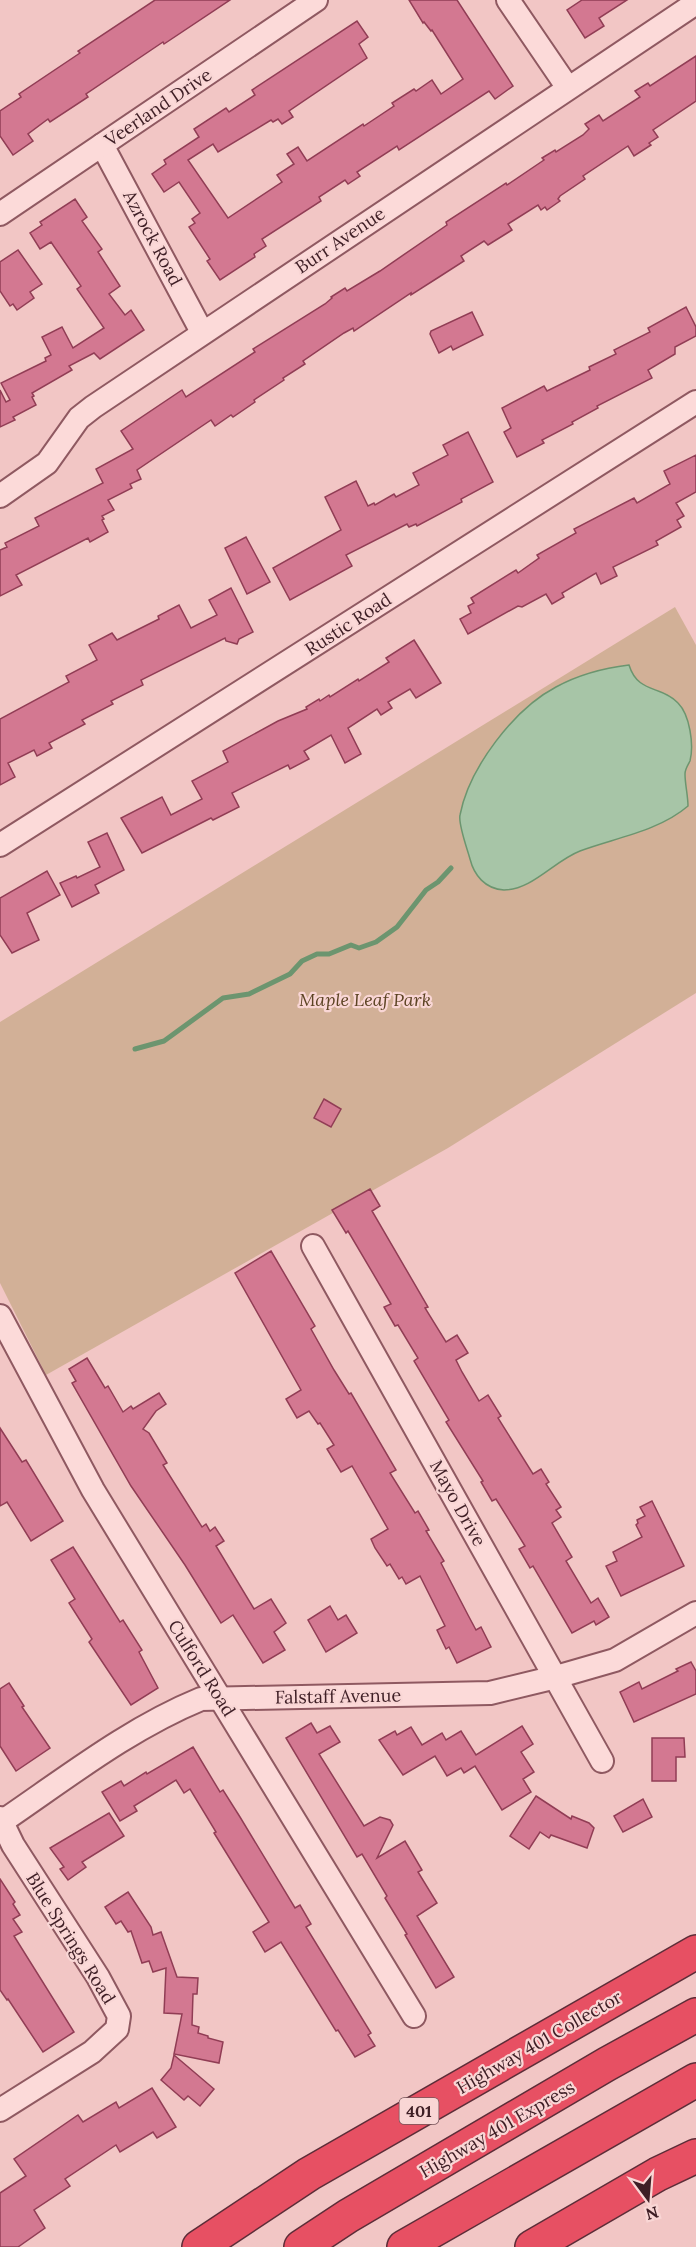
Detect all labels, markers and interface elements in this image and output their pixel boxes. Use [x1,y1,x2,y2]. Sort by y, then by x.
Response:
street label: Veerland Drive [99,63,216,152]
street label: Azrock Road [118,185,188,290]
street label: Burr Avenue [291,201,389,278]
street label: Rustic Road [300,587,396,660]
park label: Maple Leaf Park [299,988,431,1011]
street label: Mayo Drive [425,1456,491,1550]
street label: Culford Road [163,1615,241,1721]
street label: Falstaff Avenue [275,1683,401,1709]
street label: Blue Springs Road [21,1868,121,2008]
street label: Highway 401 Collector [452,1985,626,2099]
street label: Highway 401 Express [415,2075,579,2183]
road number: 401 [400,2098,438,2124]
north arrow [618,2169,678,2229]
text: N [643,2202,661,2225]

